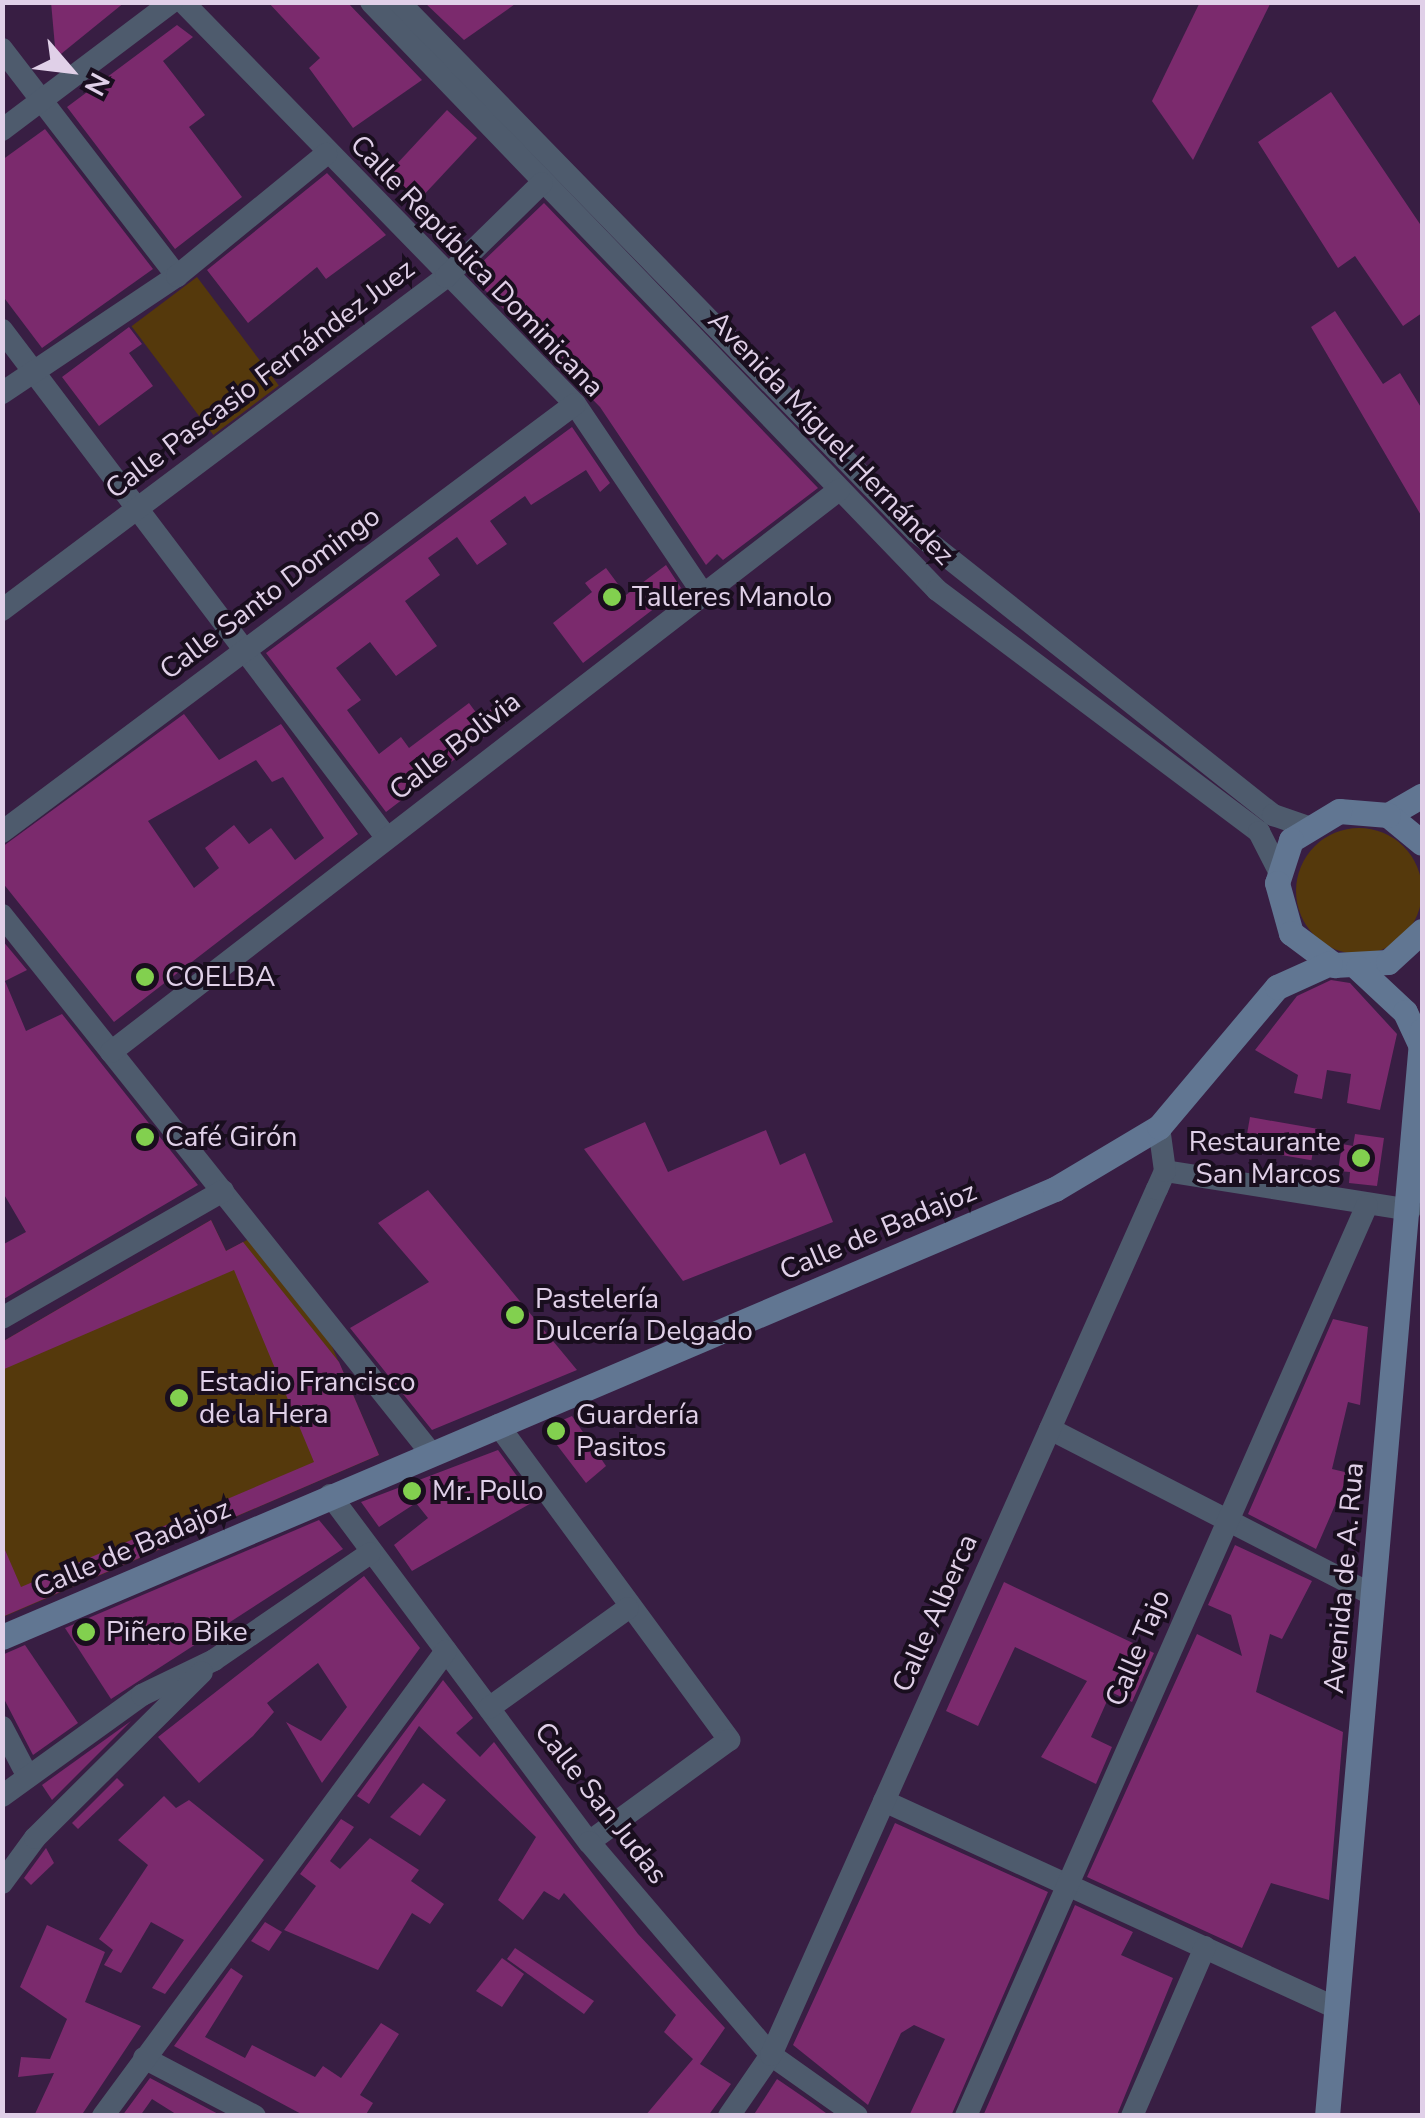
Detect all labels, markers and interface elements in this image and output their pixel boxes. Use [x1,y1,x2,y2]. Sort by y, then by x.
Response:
north arrow [20,20,120,120]
text: N [75,66,118,102]
street label: Calle República Dominicana [343,128,611,404]
street label: Calle Pascasio Fernández Juez [99,252,421,506]
street label: Avenida Miguel Hernández [701,304,961,572]
street label: Calle Santo Domingo [153,499,387,687]
place label: Talleres Manolo [632,580,832,614]
marker: Talleres Manolo [601,586,623,608]
street label: Calle Bolivia [383,684,527,808]
place label: COELBA [165,960,275,994]
marker: COELBA [134,966,156,988]
place label: Café Girón [165,1120,297,1154]
place label: Restaurante San Marcos [1189,1125,1341,1191]
marker: Café Girón [134,1126,156,1148]
marker: Restaurante San Marcos [1350,1147,1372,1169]
street label: Calle de Badajoz [775,1174,981,1288]
place label: Pastelería Dulcería Delgado [535,1282,753,1348]
marker: Pastelería Dulcería Delgado [504,1304,526,1326]
place label: Estadio Francisco de la Hera [199,1365,416,1431]
marker: Estadio Francisco de la Hera [168,1387,190,1409]
place label: Guardería Pasitos [576,1398,699,1464]
marker: Guardería Pasitos [545,1420,567,1442]
street label: Avenida de A. Rua [1317,1461,1371,1695]
place label: Mr. Pollo [432,1474,544,1508]
marker: Mr. Pollo [401,1480,423,1502]
street label: Calle de Badajoz [29,1491,235,1605]
street label: Calle Alberca [885,1529,985,1697]
street label: Calle Tajo [1098,1585,1178,1711]
place label: Piñero Bike [106,1615,248,1649]
marker: Piñero Bike [75,1621,97,1643]
street label: Calle San Judas [527,1715,675,1891]

